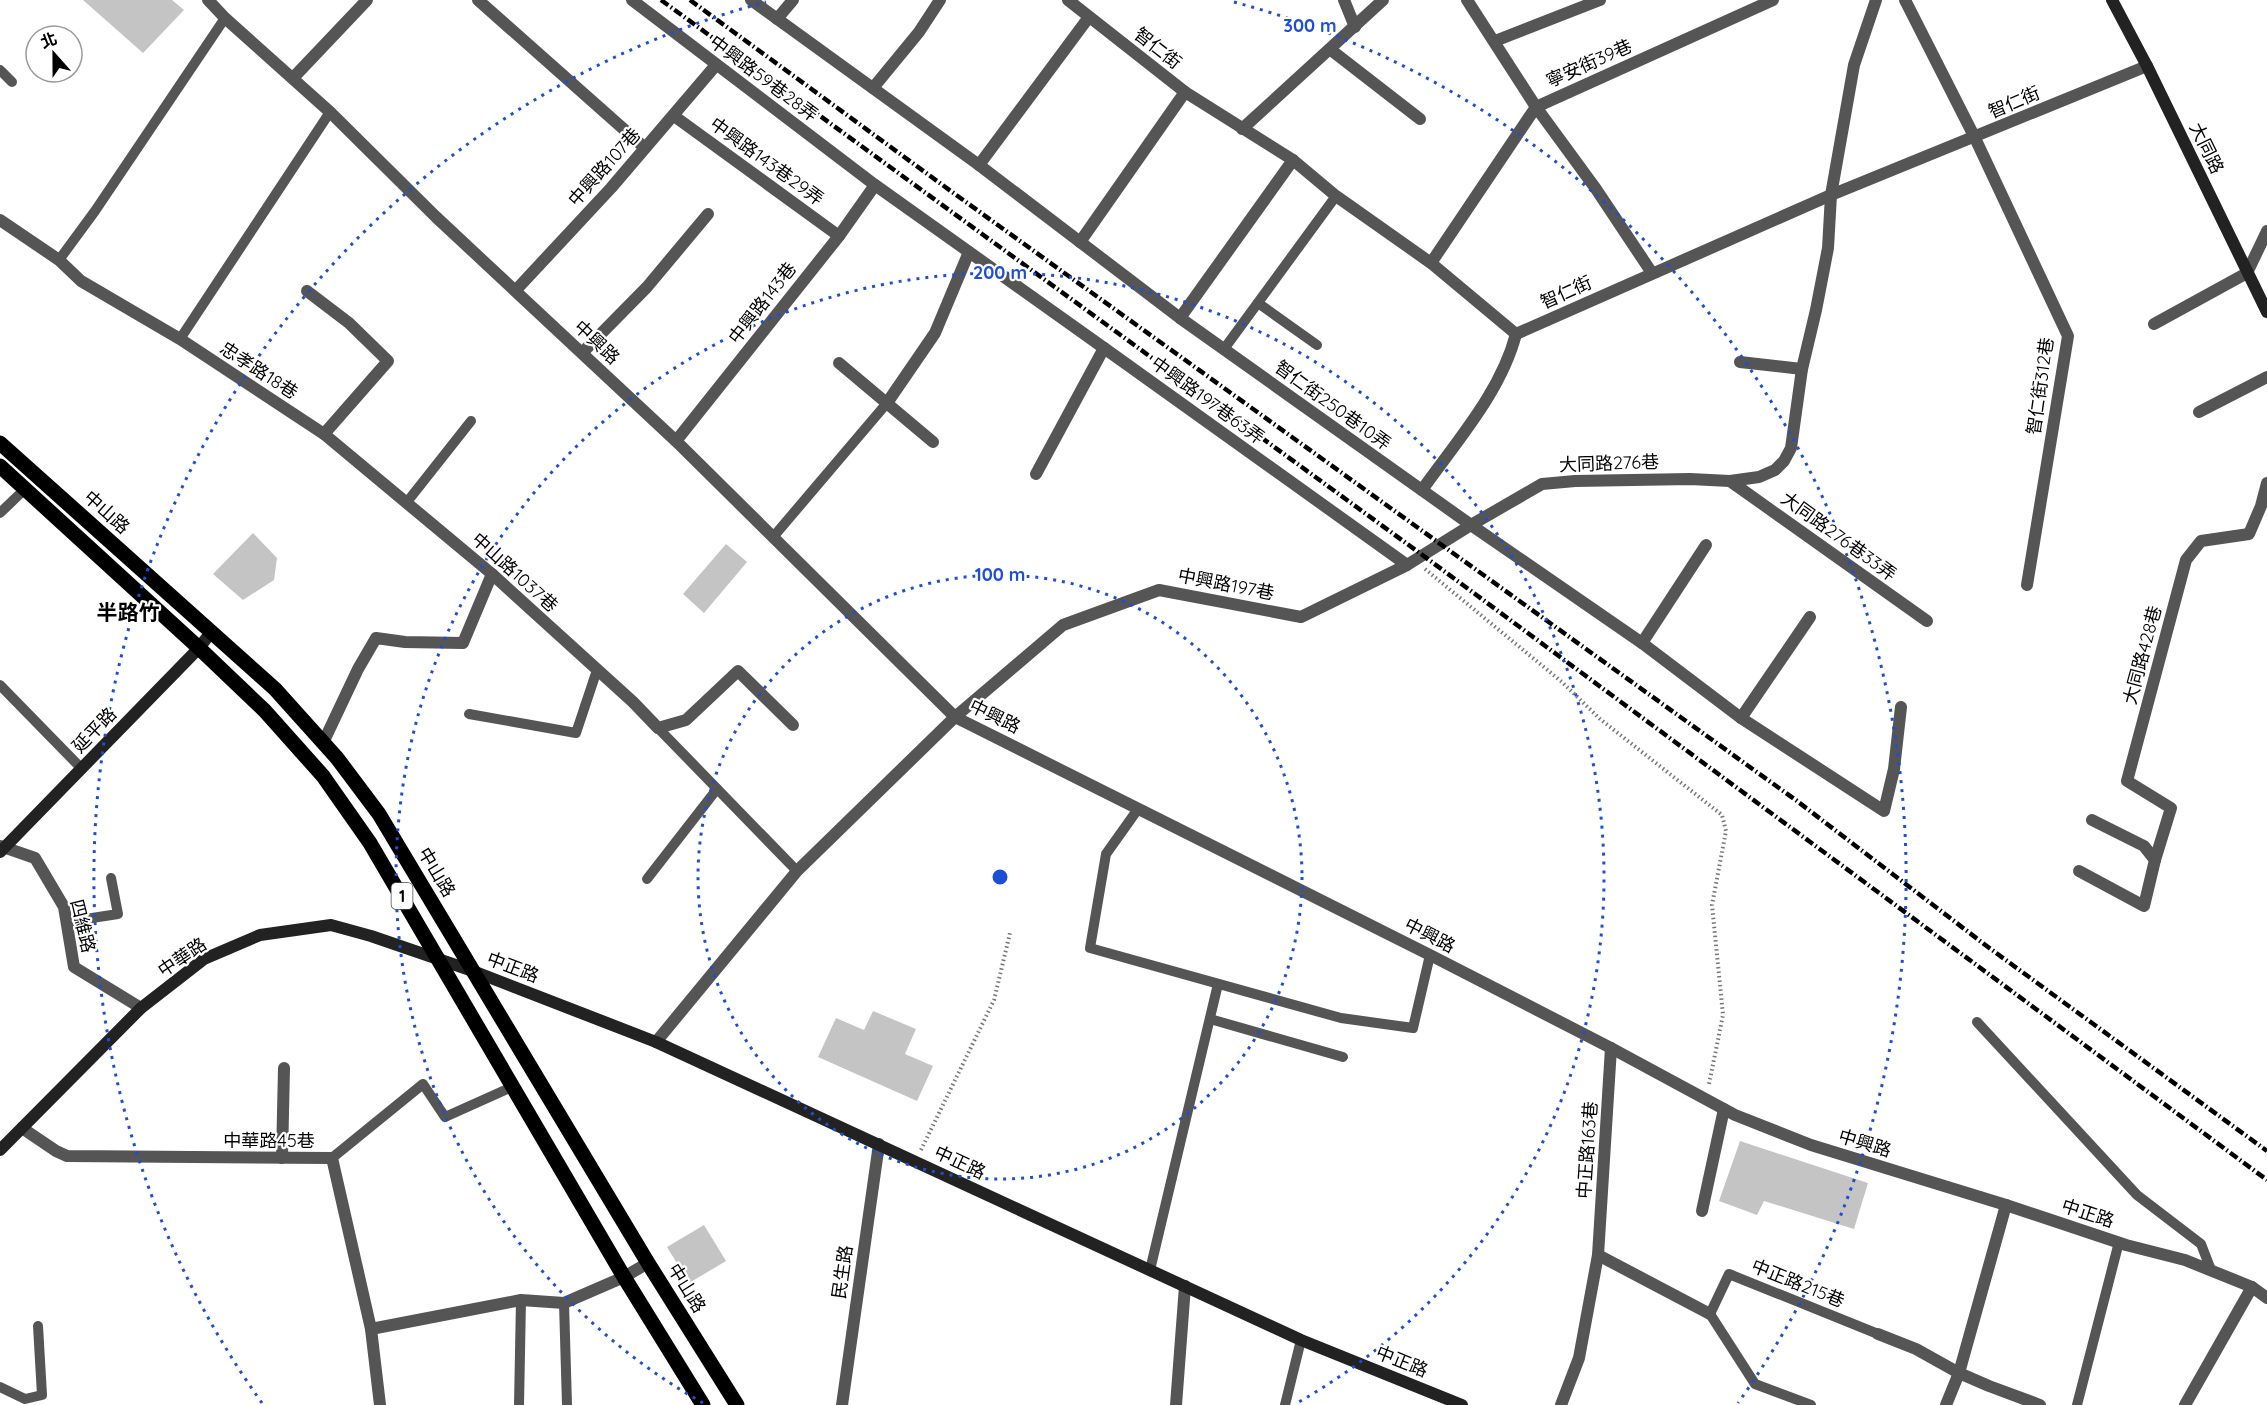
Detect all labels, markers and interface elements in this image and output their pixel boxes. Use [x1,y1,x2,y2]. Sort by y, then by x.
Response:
text: 300 m [1283,14,1337,37]
street label: 智仁街 [1130,22,1186,74]
north arrow [24,24,84,84]
text: 北 [38,28,60,52]
street label: 中興路59巷28弄 [705,30,823,126]
street label: 寧安街39巷 [1543,34,1635,92]
street label: 智仁街 [1985,81,2043,123]
street label: 中興路143巷29弄 [705,112,829,210]
street label: 大同路 [2185,119,2229,177]
street label: 中興路107巷 [563,123,645,211]
street label: 中興路143巷 [723,258,801,348]
text: 200 m [973,261,1027,284]
street label: 智仁街 [1537,271,1595,313]
street label: 中興路 [569,315,625,369]
street label: 忠孝路18巷 [216,336,302,404]
street label: 智仁街312巷 [2022,336,2058,436]
street label: 中興路197巷63弄 [1147,351,1269,449]
street label: 智仁街250巷10弄 [1270,355,1396,455]
street label: 大同路276巷 [1559,450,1659,476]
street label: 中山路 [79,485,135,539]
street label: 大同路276巷33弄 [1777,486,1901,586]
street label: 中山路1037巷 [467,527,563,617]
text: 100 m [975,563,1025,586]
street label: 中興路197巷 [1176,563,1276,605]
district label: 半路竹 [97,599,160,625]
street label: 大同路428巷 [2118,603,2166,707]
street label: 中興路 [966,694,1024,738]
street label: 延平路 [67,703,121,757]
street label: 中山路 [413,843,461,901]
centre of rings [990,867,1010,887]
road number: 1 [392,883,412,909]
street label: 四維路 [65,897,101,955]
street label: 中興路 [1401,912,1459,958]
street label: 中華路 [153,932,211,982]
street label: 中正路 [484,947,542,987]
street label: 中正路163巷 [1572,1100,1602,1200]
street label: 中興路 [1836,1124,1894,1162]
street label: 中華路45巷 [223,1129,315,1152]
street label: 中正路 [931,1140,989,1184]
street label: 中正路 [2059,1194,2117,1232]
street label: 民生路 [827,1244,857,1300]
street label: 中正路215巷 [1748,1254,1848,1312]
street label: 中山路 [663,1259,711,1317]
street label: 中正路 [1373,1340,1431,1382]

